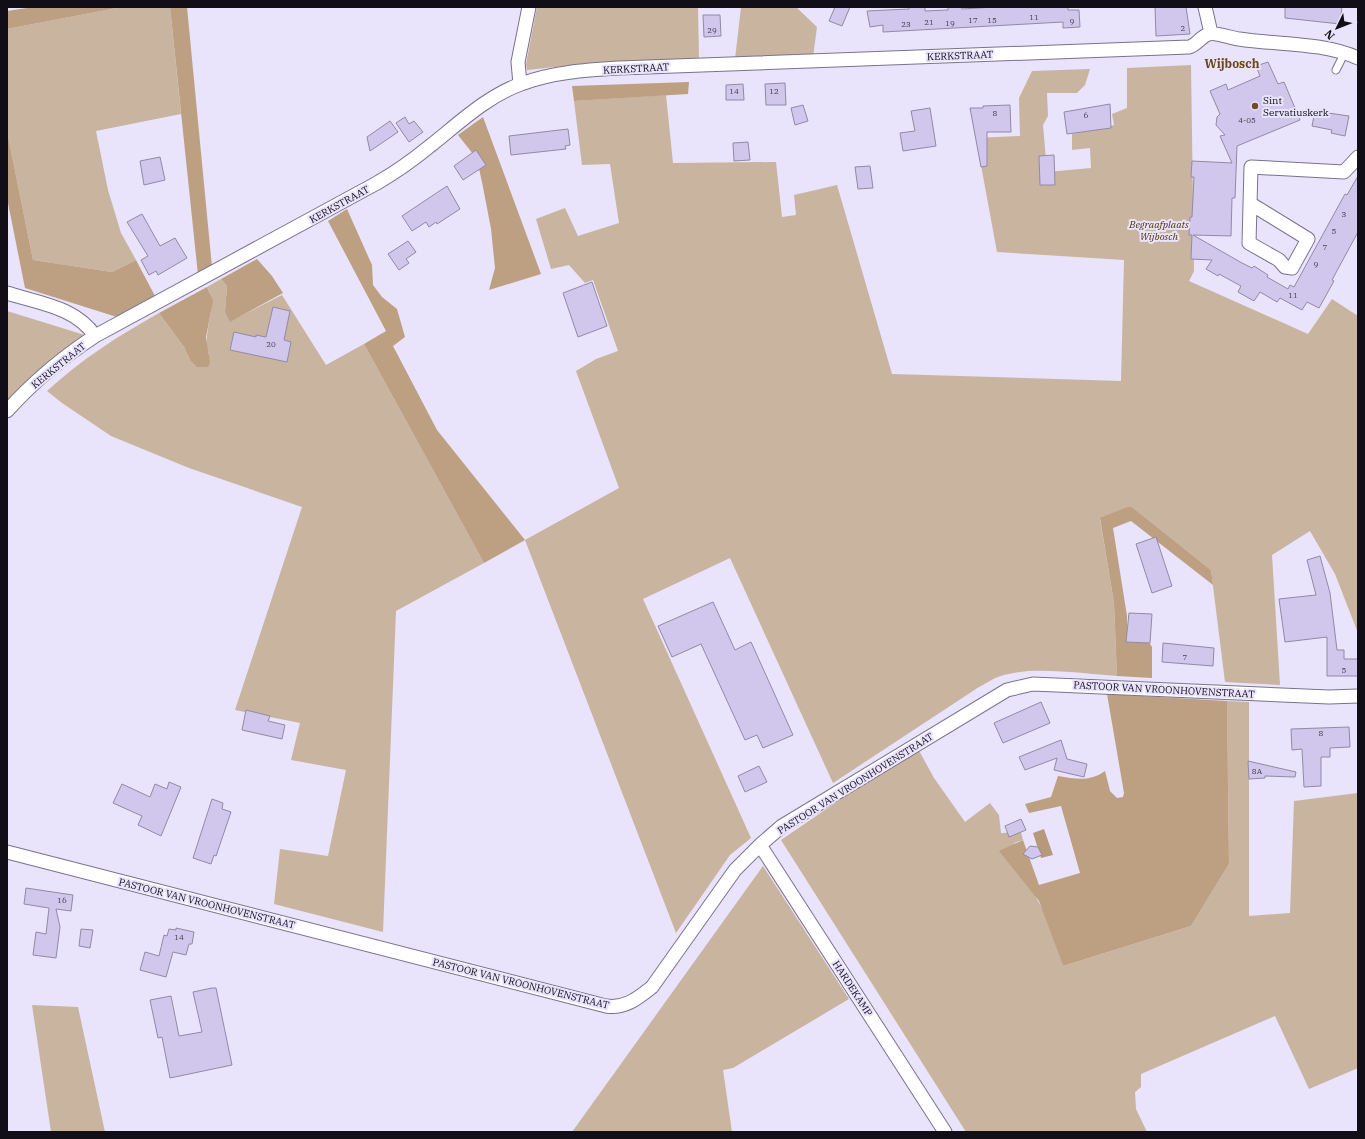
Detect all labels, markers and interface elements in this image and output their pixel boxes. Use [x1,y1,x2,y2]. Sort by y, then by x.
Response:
north arrow [1317,8,1357,48]
house number: 11 [1029,12,1039,22]
house number: 17 [968,15,978,25]
house number: 15 [987,15,997,25]
house number: 9 [1070,16,1075,26]
house number: 21 [924,17,934,27]
house number: 19 [945,18,955,28]
house number: 23 [901,19,911,29]
house number: 2 [1181,23,1186,33]
house number: 29 [707,25,717,35]
text: N [1321,27,1338,43]
street label: KERKSTRAAT [927,48,994,63]
district label: Wijbosch [1205,56,1260,71]
street label: KERKSTRAAT [603,60,670,77]
house number: 14 [729,86,739,96]
house number: 12 [769,86,779,96]
place label: Sint Servatiuskerk [1263,94,1329,119]
marker: Sint Servatiuskerk [1250,101,1260,111]
house number: 8 [993,108,998,118]
house number: 6 [1084,110,1089,120]
house number: 4-05 [1238,115,1256,125]
street label: KERKSTRAAT [307,182,372,226]
house number: 3 [1342,209,1347,219]
park label: Begraafplaats Wijbosch [1128,218,1189,243]
house number: 5 [1332,226,1337,236]
house number: 7 [1323,242,1328,252]
house number: 9 [1314,259,1319,269]
house number: 11 [1288,290,1298,300]
street label: KERKSTRAAT [28,339,89,391]
house number: 20 [266,339,276,349]
house number: 7 [1183,652,1188,662]
house number: 5 [1342,665,1347,675]
street label: PASTOOR VAN VROONHOVENSTRAAT [1073,678,1255,701]
house number: 8 [1319,728,1324,738]
street label: PASTOOR VAN VROONHOVENSTRAAT [775,730,936,837]
house number: 8A [1252,766,1263,776]
street label: PASTOOR VAN VROONHOVENSTRAAT [117,875,297,932]
house number: 16 [57,895,67,905]
house number: 14 [174,932,184,942]
street label: PASTOOR VAN VROONHOVENSTRAAT [431,955,611,1012]
street label: HARDEKAMP [830,958,875,1019]

